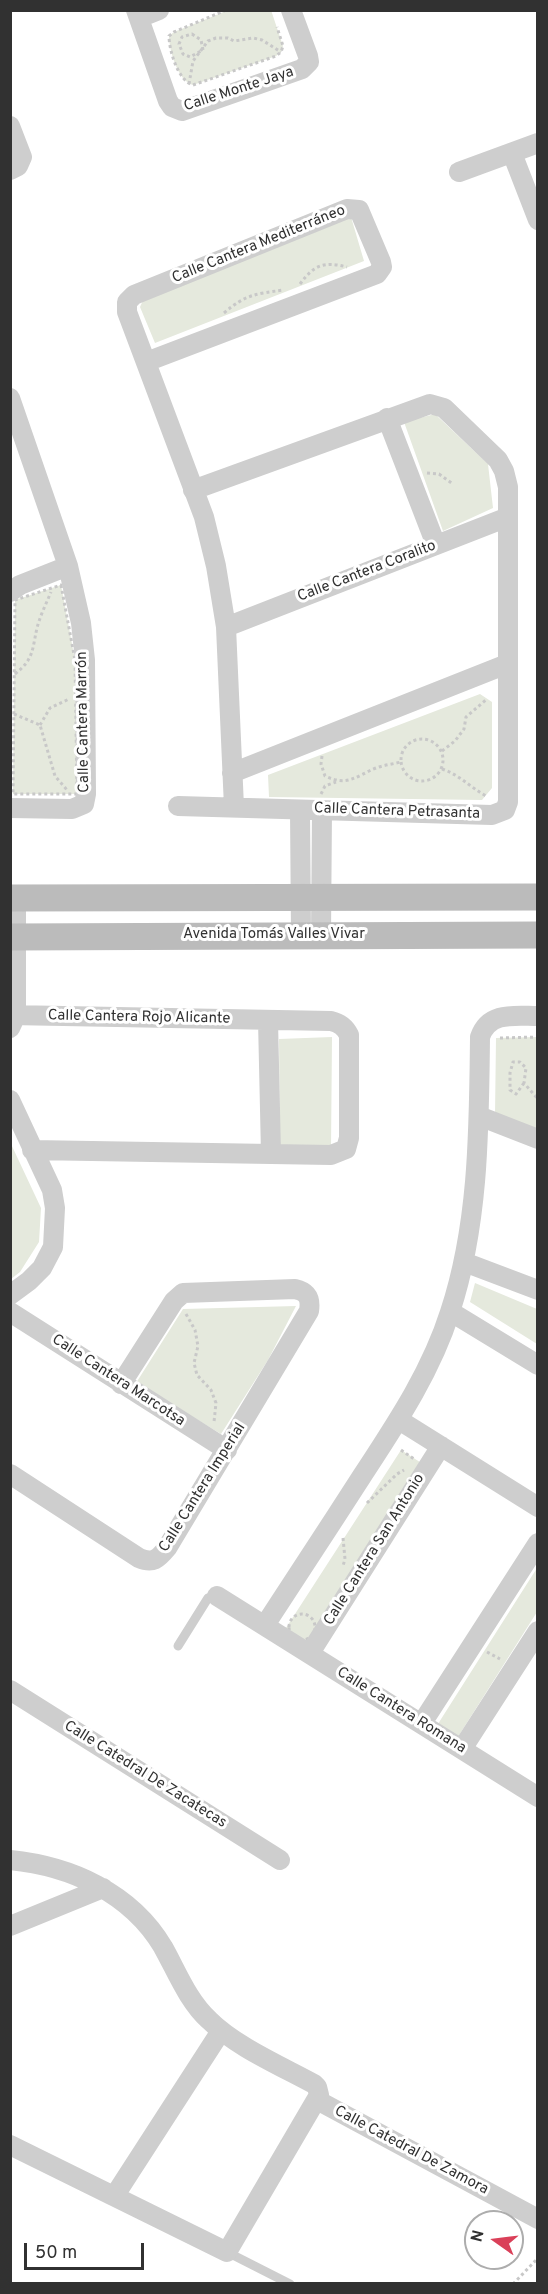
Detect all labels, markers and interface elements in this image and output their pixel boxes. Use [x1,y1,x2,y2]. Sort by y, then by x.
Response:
street label: Calle Monte Jaya [182,64,296,116]
street label: Calle Cantera Mediterráneo [170,202,348,288]
street label: Calle Cantera Coralito [295,537,439,607]
street label: Calle Cantera Marrón [74,651,94,793]
street label: Calle Cantera Petrasanta [314,800,480,824]
street label: Avenida Tomás Valles Vivar [183,926,365,944]
street label: Calle Cantera Rojo Alicante [48,1007,230,1029]
street label: Calle Cantera Marcotsa [48,1331,188,1431]
street label: Calle Cantera Imperial [156,1420,250,1556]
street label: Calle Cantera San Antonio [321,1471,429,1629]
street label: Calle Cantera Romana [333,1664,469,1758]
street label: Calle Catedral De Zacatecas [60,1717,230,1833]
street label: Calle Catedral De Zamora [331,2103,491,2199]
north arrow [464,2210,524,2270]
text: N [467,2228,490,2244]
scale bar [27,2231,147,2269]
text: 50 m [35,2242,77,2265]

